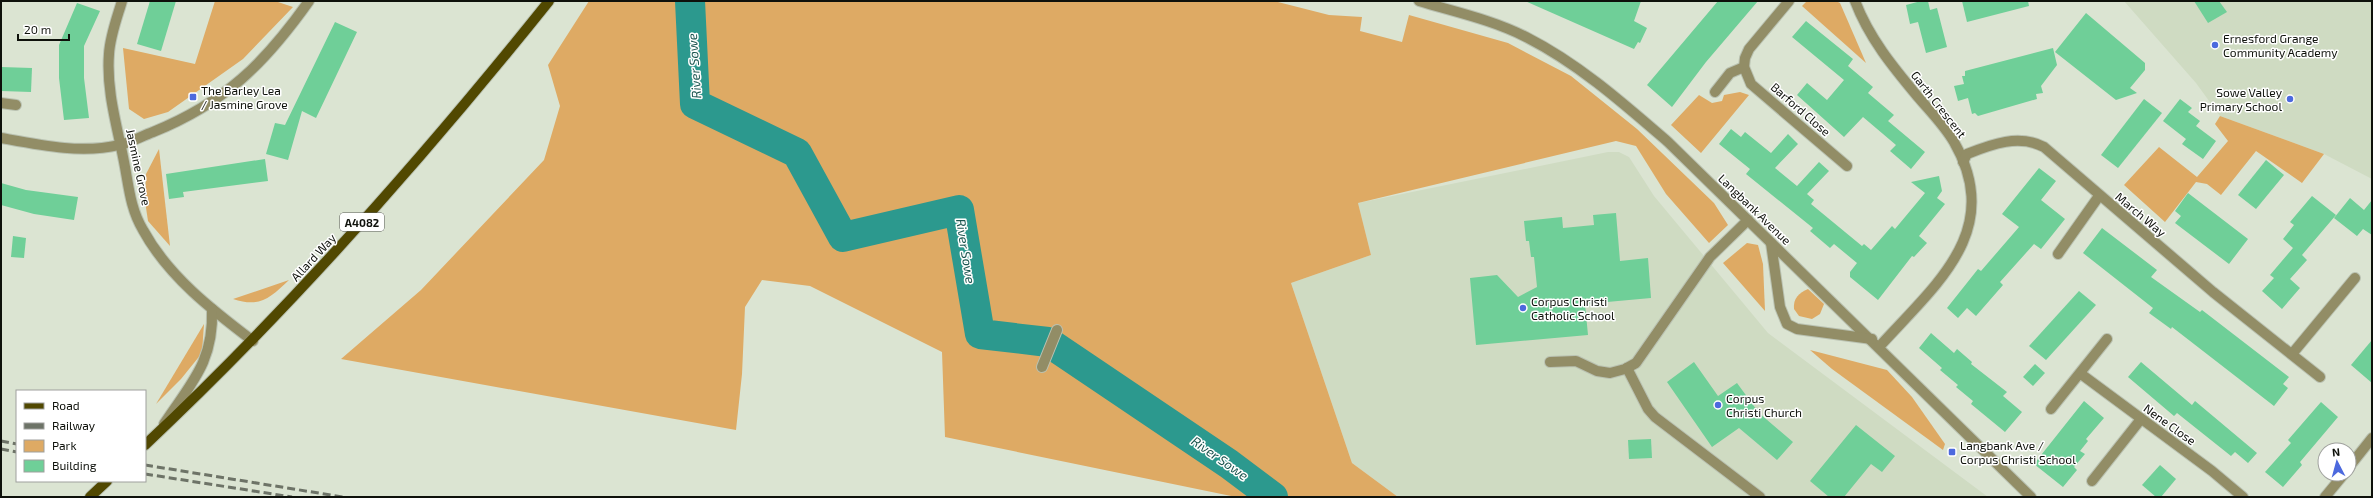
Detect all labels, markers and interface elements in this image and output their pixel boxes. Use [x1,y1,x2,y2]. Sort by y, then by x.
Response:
scale bar [18,16,69,42]
text: 20 m [24,22,51,36]
place label: Ernesford Grange Community Academy [2223,31,2338,59]
water label: River Sowe [684,33,704,99]
marker: Ernesford Grange Community Academy [2210,40,2220,50]
street label: Garth Crescent [1909,68,1970,141]
street label: Barford Close [1768,79,1834,139]
place label: The Barley Lea / Jasmine Grove [201,83,288,111]
place label: Sowe Valley Primary School [2200,85,2283,113]
marker: The Barley Lea / Jasmine Grove [188,92,198,102]
marker: Sowe Valley Primary School [2285,94,2295,104]
street label: Jasmine Grove [124,127,154,207]
street label: Langbank Avenue [1716,171,1794,247]
street label: March Way [2113,189,2169,239]
road number: A4082 [340,213,384,231]
water label: River Sowe [953,217,979,285]
street label: Allard Way [288,230,339,284]
place label: Corpus Christi Catholic School [1531,294,1615,322]
marker: Corpus Christi Catholic School [1518,303,1528,313]
legend [16,390,146,482]
place label: Corpus Christi Church [1726,391,1802,419]
text: Road [52,398,80,412]
marker: Corpus Christi Church [1713,400,1723,410]
street label: Nene Close [2141,400,2199,448]
text: Railway [52,418,96,432]
water label: River Sowe [1189,433,1251,483]
text: Park [52,438,77,452]
place label: Langbank Ave / Corpus Christi School [1960,438,2076,466]
north arrow [2317,442,2357,482]
text: N [2331,445,2341,458]
marker: Langbank Ave / Corpus Christi School [1947,447,1957,457]
text: Building [52,458,97,472]

